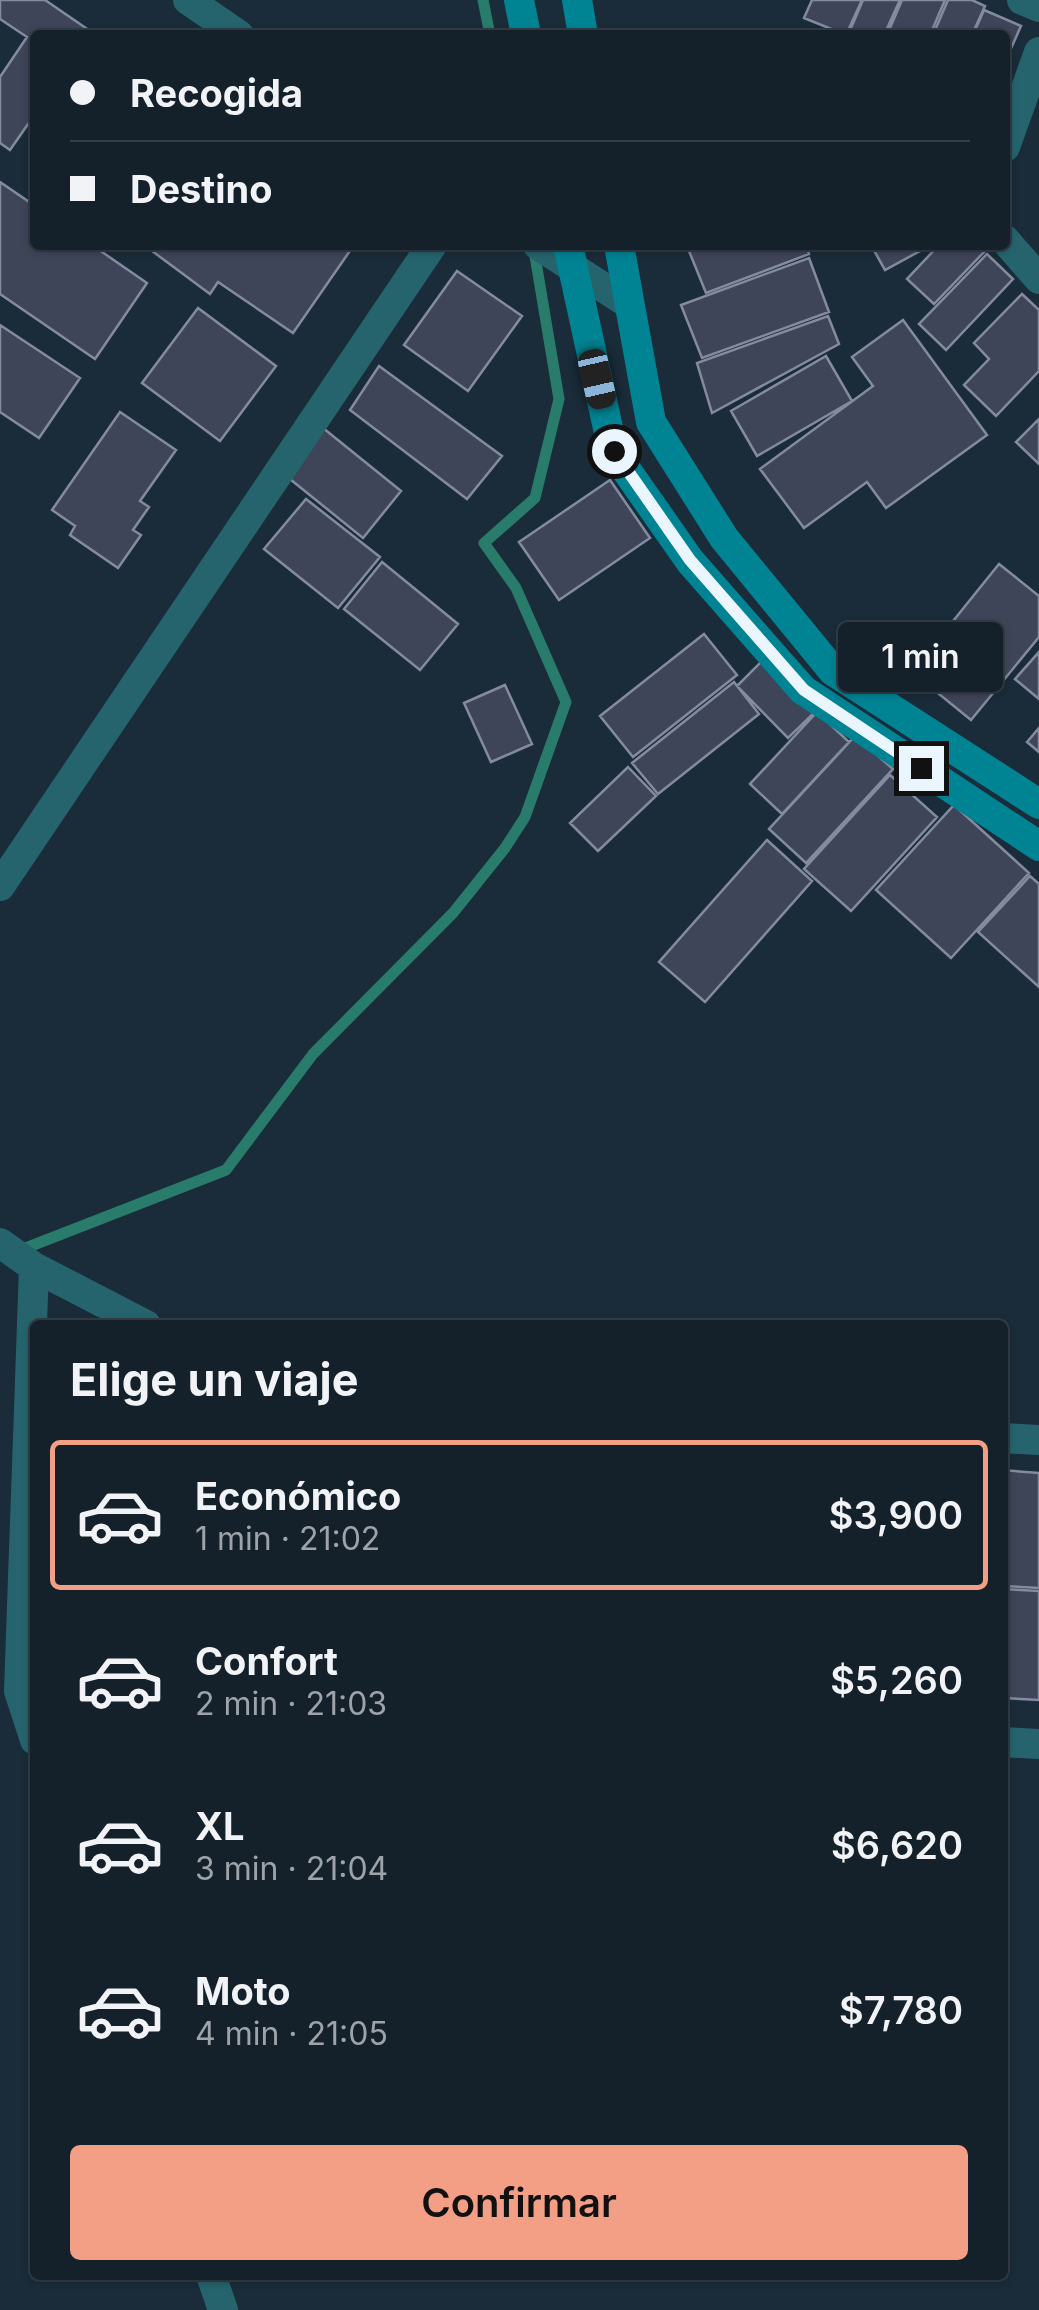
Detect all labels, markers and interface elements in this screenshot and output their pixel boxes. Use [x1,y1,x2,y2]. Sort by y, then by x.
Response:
text: Recogida [130,70,303,116]
text: Destino [130,166,273,212]
car [576,346,618,412]
route start [592,429,637,474]
callout: 1 min [838,623,1004,693]
text: 1 min [881,637,960,676]
route end [899,746,944,791]
text: Elige un viaje [70,1352,359,1407]
icon: car [75,1470,165,1560]
text: Económico [195,1473,401,1519]
text: $3,900 [829,1492,963,1538]
text: 1 min · 21:02 [195,1519,380,1558]
icon: car [75,1635,165,1725]
text: Confort [195,1638,338,1684]
text: $5,260 [830,1657,963,1703]
text: 2 min · 21:03 [195,1684,387,1723]
icon: car [75,1800,165,1890]
text: XL [195,1803,245,1849]
text: $6,620 [831,1822,963,1868]
text: 3 min · 21:04 [195,1849,388,1888]
icon: car [75,1965,165,2055]
text: Moto [195,1968,291,2014]
text: $7,780 [839,1987,963,2033]
text: 4 min · 21:05 [195,2014,388,2053]
button: Confirmar [70,2145,968,2260]

